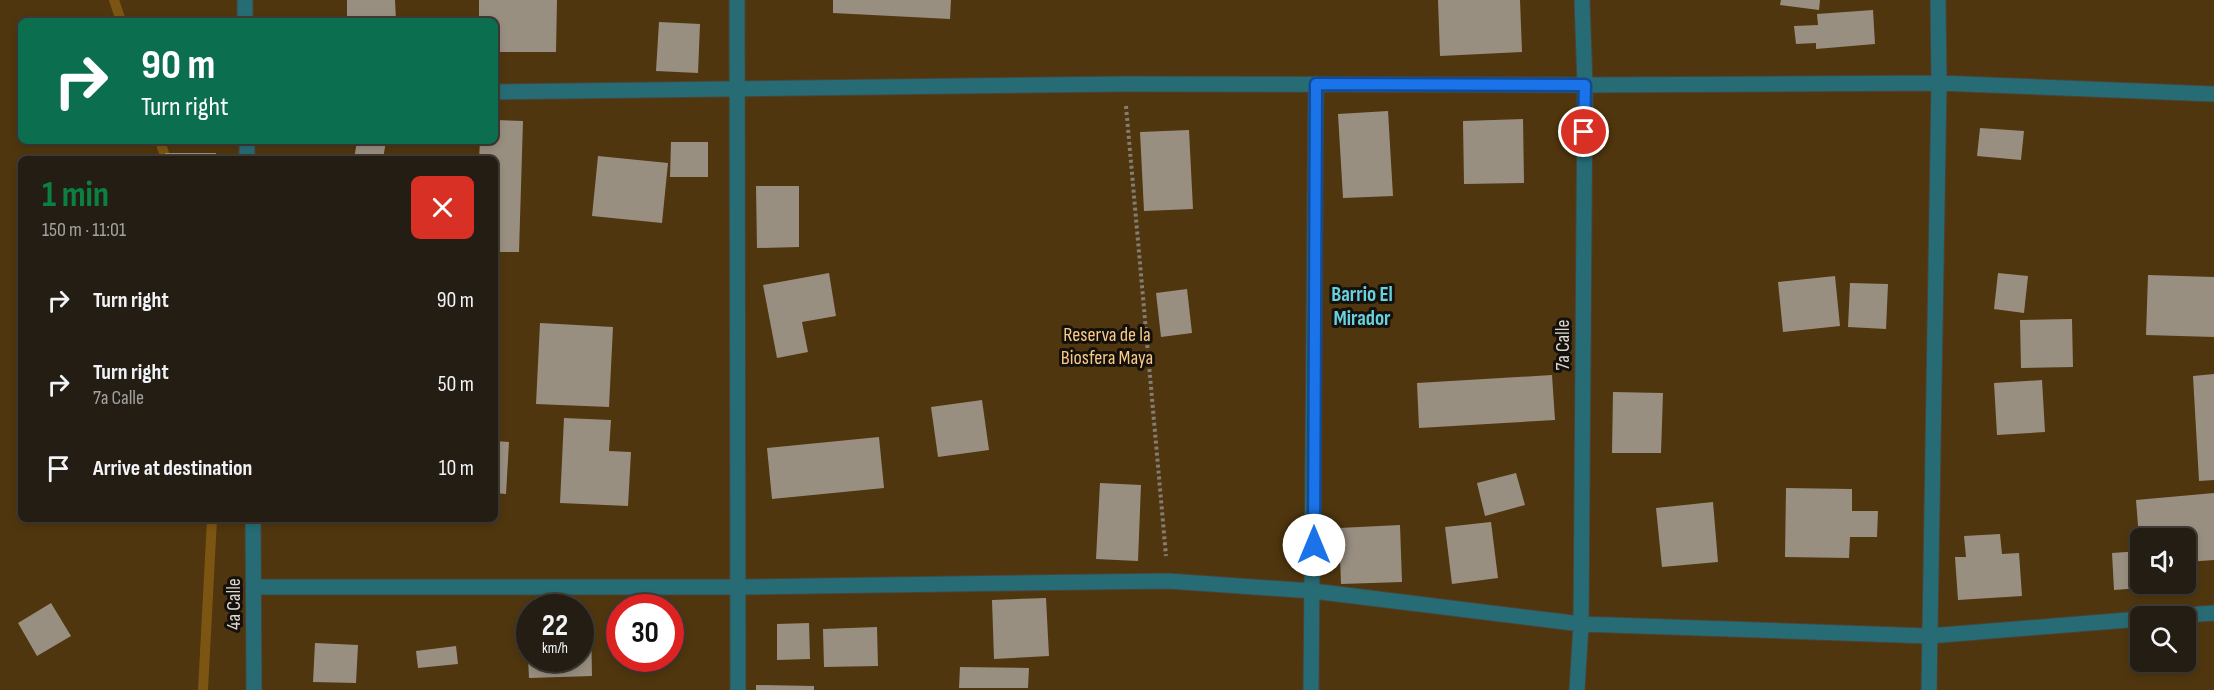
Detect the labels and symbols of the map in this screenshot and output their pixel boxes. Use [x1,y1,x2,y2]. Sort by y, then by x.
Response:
pin [1558,106,1609,157]
district label: Barrio El Mirador [1331,282,1393,331]
street label: 7a Calle [1551,319,1575,371]
park label: Reserva de la Biosfera Maya [1061,323,1153,370]
position arrow [1282,513,1346,577]
street label: 4a Calle [222,578,246,630]
speed limit sign: 30 [606,594,684,672]

